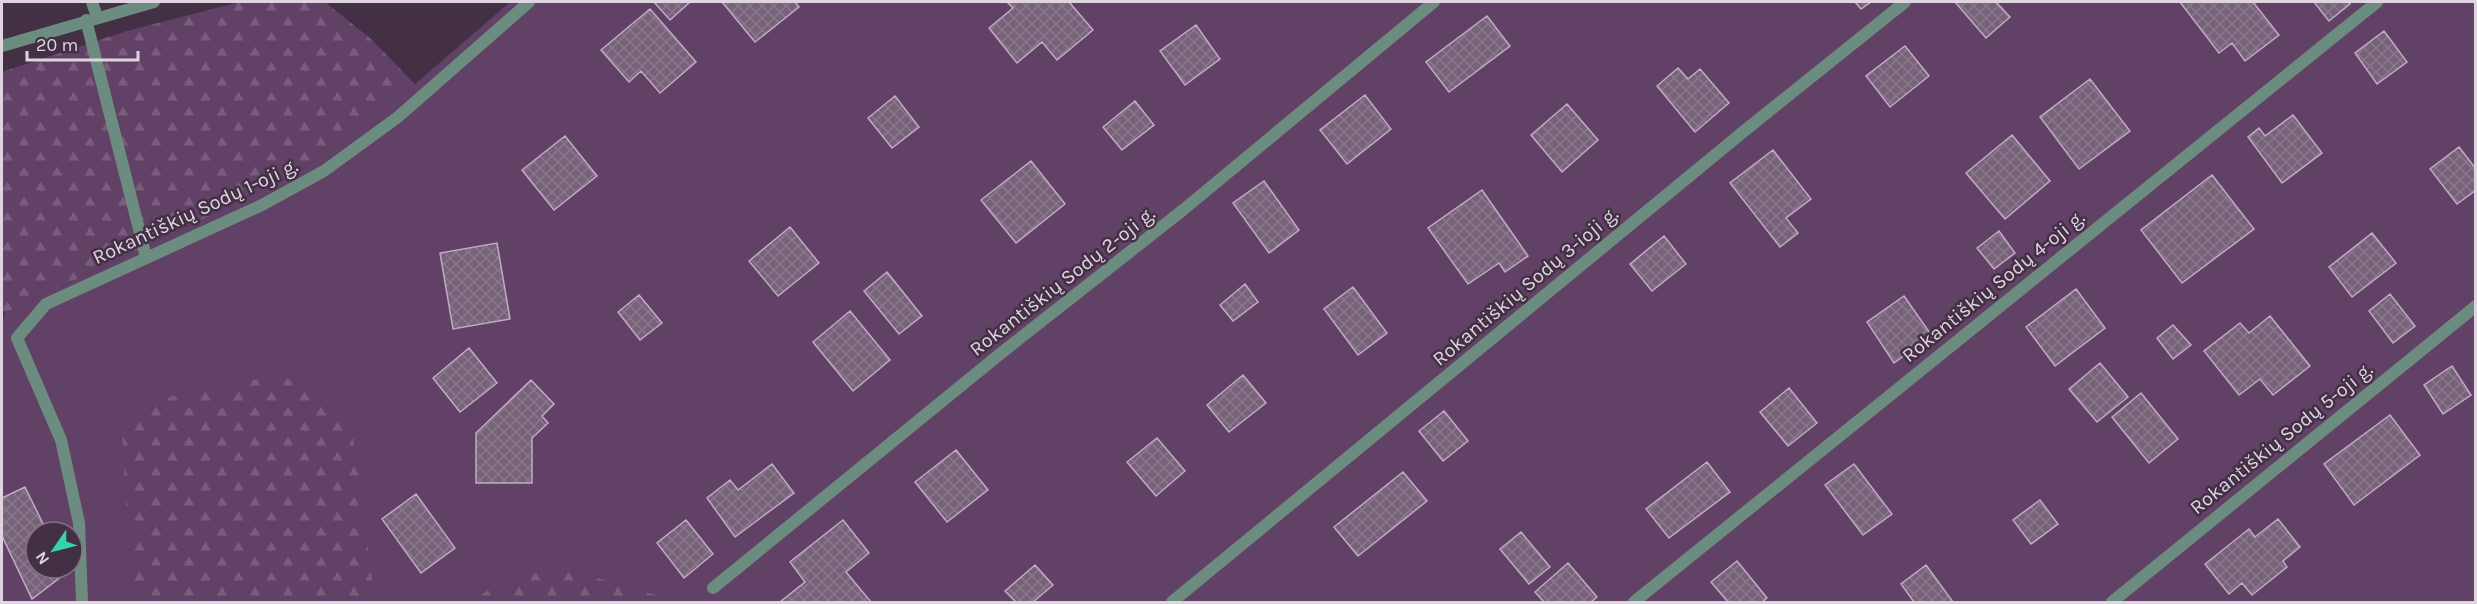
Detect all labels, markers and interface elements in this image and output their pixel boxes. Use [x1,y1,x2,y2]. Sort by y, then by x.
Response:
scale bar [27,24,138,62]
text: 20 m [36,34,78,56]
street label: Rokantiškių Sodų 1-oji g. [89,154,301,269]
street label: Rokantiškių Sodų 2-oji g. [965,202,1159,361]
street label: Rokantiškių Sodų 3-ioji g. [1428,202,1623,371]
street label: Rokantiškių Sodų 4-oji g. [1897,206,2089,367]
street label: Rokantiškių Sodų 5-oji g. [2185,358,2377,519]
north arrow [24,520,84,580]
text: N [31,548,53,568]

